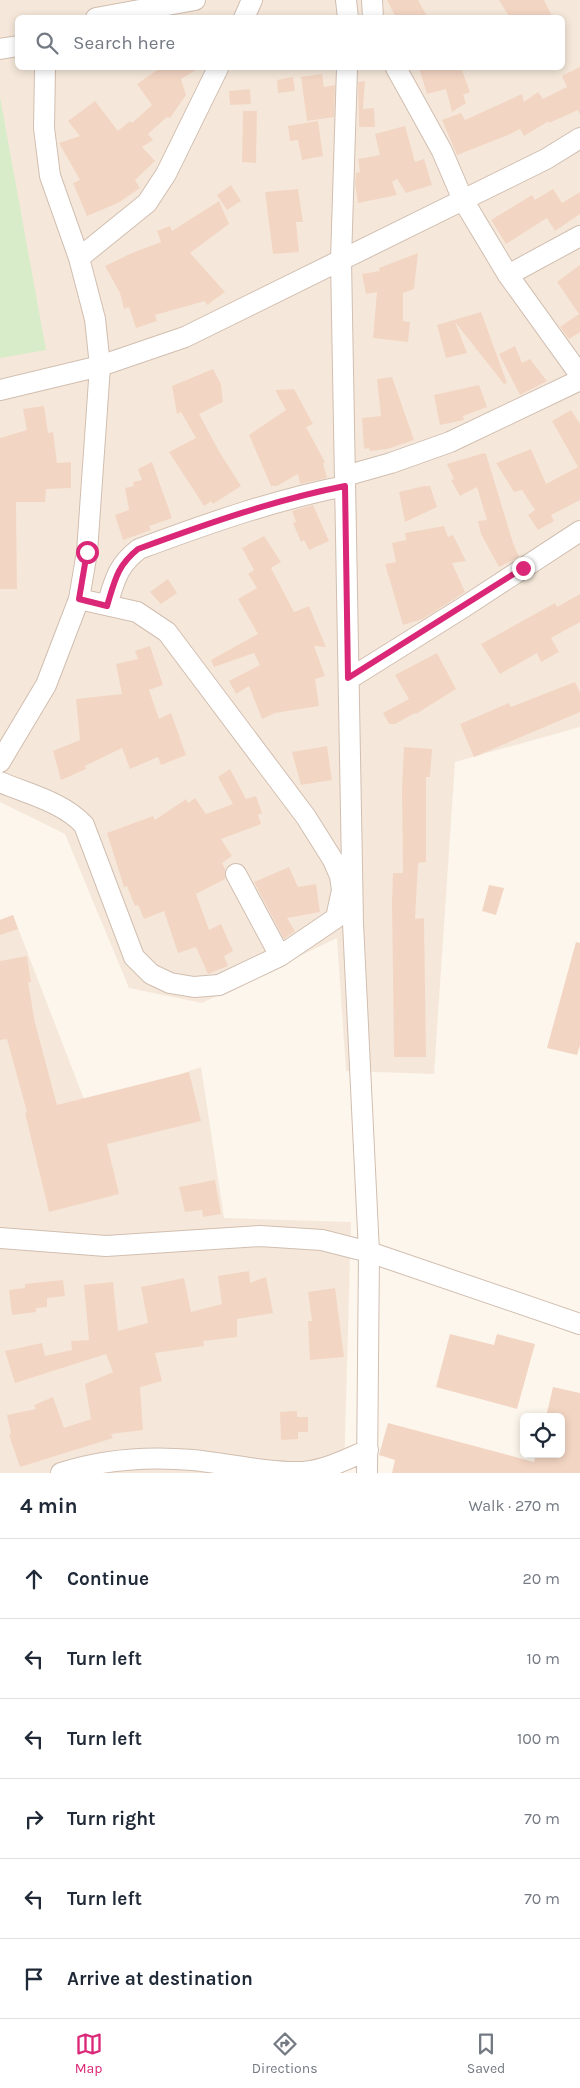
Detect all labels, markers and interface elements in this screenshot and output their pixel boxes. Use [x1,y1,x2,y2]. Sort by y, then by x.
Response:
search box [15,15,565,70]
icon: search [33,29,61,57]
text: Search here [73,32,175,54]
route start [76,541,99,564]
route end [512,557,535,580]
map controls [520,1413,565,1458]
button: locate [520,1413,565,1458]
text: 4 min [20,1494,78,1518]
text: Walk · 270 m [468,1496,560,1515]
icon: ahead [20,1565,48,1593]
text: Continue [67,1568,149,1590]
text: 20 m [522,1569,560,1588]
icon: left [20,1645,48,1673]
text: Turn left [67,1648,142,1670]
text: 10 m [526,1649,560,1668]
icon: left [20,1725,48,1753]
text: Turn left [67,1728,142,1750]
text: 100 m [517,1729,560,1748]
icon: right [20,1805,48,1833]
text: Turn right [67,1808,156,1830]
text: 70 m [524,1809,560,1828]
icon: left [20,1885,48,1913]
text: Turn left [67,1888,142,1910]
text: 70 m [524,1889,560,1908]
icon: arrive [20,1965,48,1993]
text: Arrive at destination [67,1968,253,1990]
tab: Map [75,2030,103,2077]
tab: Directions [252,2030,318,2077]
tab: Saved [467,2030,505,2077]

